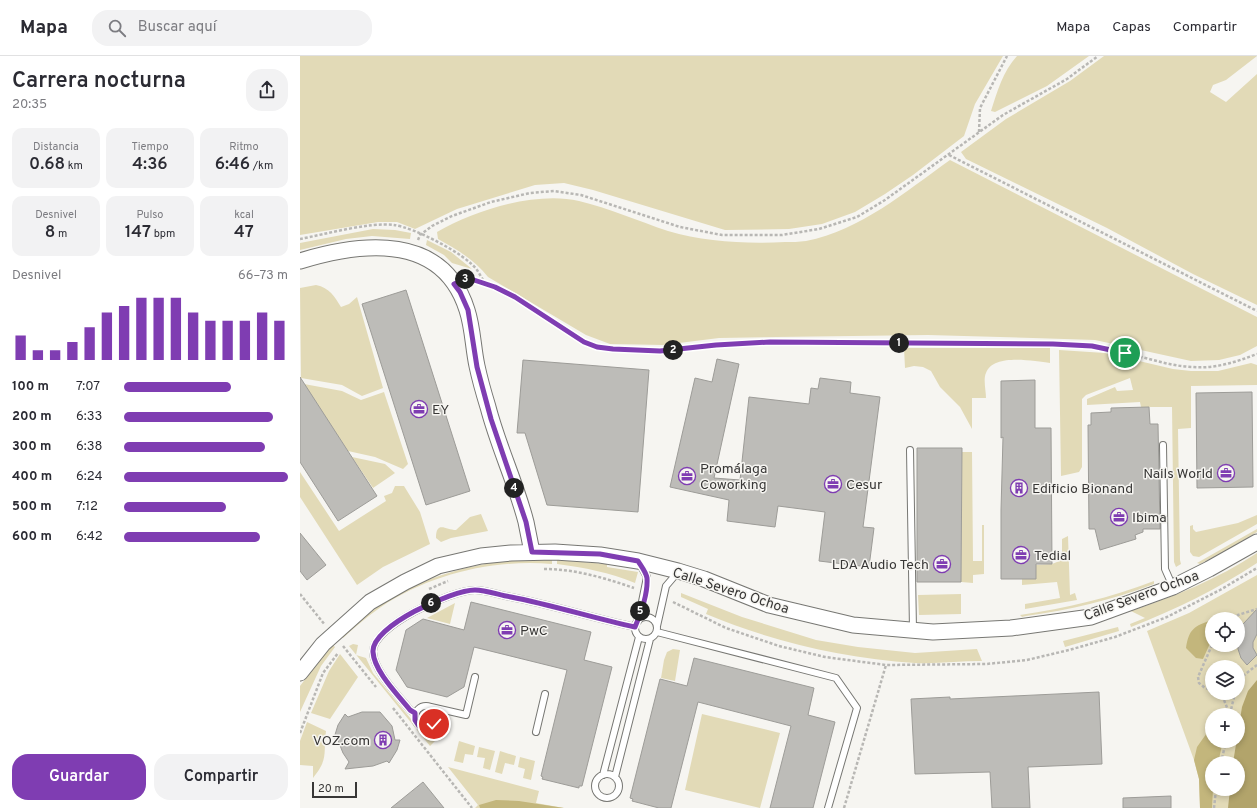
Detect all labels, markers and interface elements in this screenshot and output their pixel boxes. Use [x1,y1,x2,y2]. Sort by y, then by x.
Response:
search box [92,10,372,46]
text: Mapa [20,16,68,40]
icon: search [106,17,128,39]
text: Buscar aquí [138,18,217,37]
text: Mapa [1056,19,1090,36]
text: Capas [1112,19,1151,36]
text: Compartir [1173,19,1237,36]
text: Carrera nocturna [12,68,186,95]
button: share [246,69,288,111]
text: 20:35 [12,97,47,113]
text: Distancia [33,140,79,154]
text: Tiempo [131,140,169,154]
text: Ritmo [229,140,259,154]
text: 0.68 [29,154,65,176]
text: 4:36 [132,154,168,176]
text: 6:46 [215,154,250,176]
text: km [65,159,83,173]
text: /km [250,159,273,173]
text: Desnivel [35,208,77,222]
text: Pulso [136,208,164,222]
text: kcal [234,208,254,222]
text: 8 [45,222,55,244]
text: 147 [125,222,151,244]
text: 47 [234,222,254,244]
text: m [55,227,67,241]
text: bpm [151,227,175,241]
text: Desnivel [12,268,61,284]
text: 66–73 m [238,268,288,284]
pin: 3 [455,269,475,289]
text: 3 [462,272,468,286]
pin: 1 [889,333,909,353]
text: 1 [897,336,901,350]
pin [1108,336,1142,370]
pin: 2 [663,340,683,360]
icon: arrive [1114,342,1136,364]
text: 2 [670,343,676,357]
text: 100 m [12,379,49,395]
text: 7:07 [76,379,100,395]
office icon: EY [409,399,429,419]
place label: EY [432,402,449,419]
text: 200 m [12,409,52,425]
text: 6:33 [76,409,102,425]
text: 300 m [12,439,51,455]
text: 6:38 [76,439,102,455]
place label: Promálaga Coworking [700,461,767,494]
office icon: Nails World [1216,463,1236,483]
office icon: Promálaga Coworking [677,466,697,486]
place label: Nails World [1143,466,1213,483]
text: 400 m [12,469,52,485]
text: 6:24 [76,469,103,485]
office icon: Cesur [823,474,843,494]
place label: Cesur [846,477,883,494]
pin: 4 [504,478,524,498]
building icon: Edificio Bionand [1009,478,1029,498]
text: 4 [510,481,518,495]
place label: Edificio Bionand [1032,481,1133,498]
text: 500 m [12,499,52,515]
text: 7:12 [76,499,98,515]
office icon: Ibima [1109,507,1129,527]
place label: Ibima [1132,510,1167,527]
text: 600 m [12,529,52,545]
text: 6:42 [76,529,103,545]
office icon: Tedial [1011,545,1031,565]
place label: Tedial [1034,548,1071,565]
office icon: LDA Audio Tech [932,554,952,574]
place label: LDA Audio Tech [832,557,929,574]
street label: Calle Severo Ochoa [670,565,791,618]
street label: Calle Severo Ochoa [1082,568,1201,625]
pin: 6 [421,593,441,613]
text: 6 [428,596,434,610]
pin: 5 [630,601,650,621]
text: 5 [637,604,643,618]
map controls [1205,612,1245,796]
button: locate [1205,612,1245,652]
office icon: PwC [497,620,517,640]
place label: PwC [520,623,548,640]
button: layers [1205,660,1245,700]
pin [417,707,451,741]
button: + [1205,708,1245,748]
icon: check [423,713,445,735]
building icon: VOZ.com [373,730,393,750]
place label: VOZ.com [313,733,370,750]
button: Guardar [12,754,146,800]
button: Compartir [154,754,288,800]
button: − [1205,756,1245,796]
scale bar [312,780,357,799]
text: 20 m [318,782,344,796]

